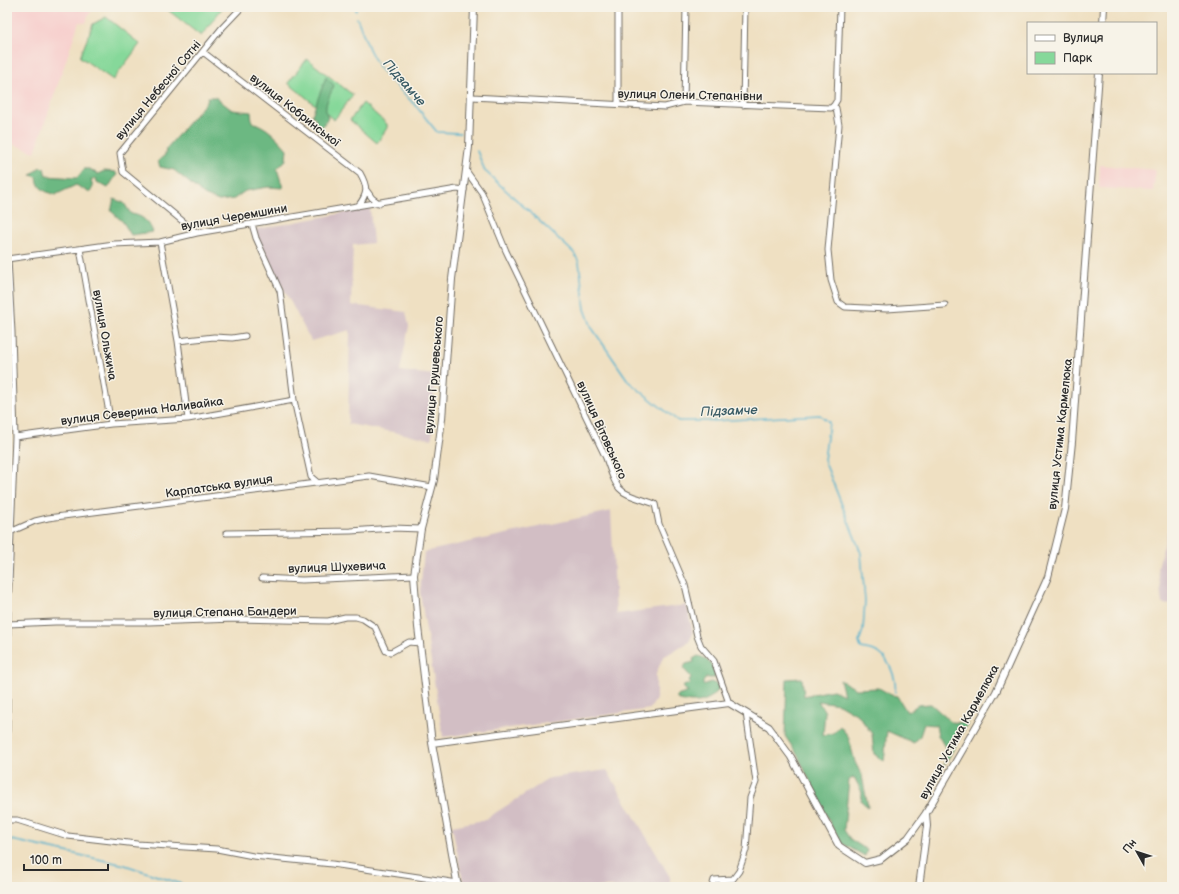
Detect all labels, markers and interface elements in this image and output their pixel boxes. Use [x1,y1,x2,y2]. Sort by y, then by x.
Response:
legend [1027,22,1157,74]
text: Вулиця [1063,31,1104,46]
street label: вулиця Небесної Сотні [112,37,205,143]
text: Парк [1063,51,1093,66]
water label: Підзамче [379,56,430,110]
street label: вулиця Кобринської [247,71,344,151]
street label: вулиця Олени Степанівни [617,87,763,104]
street label: вулиця Черемшини [180,201,288,234]
street label: вулиця Ольжича [89,288,120,382]
street label: вулиця Грушевського [422,315,447,435]
street label: вулиця Устима Кармелюка [1045,358,1076,510]
street label: вулиця Вітовського [573,379,630,482]
street label: вулиця Северина Наливайка [60,394,224,429]
water label: Підзамче [700,402,759,420]
street label: Карпатська вулиця [164,471,274,501]
street label: вулиця Шухевича [288,558,386,577]
street label: вулиця Степана Бандери [153,604,297,621]
street label: вулиця Устима Кармелюка [916,662,1003,802]
north arrow [1117,832,1157,872]
text: Пн [1120,836,1139,856]
scale bar [24,846,108,872]
text: 100 m [30,853,62,868]

